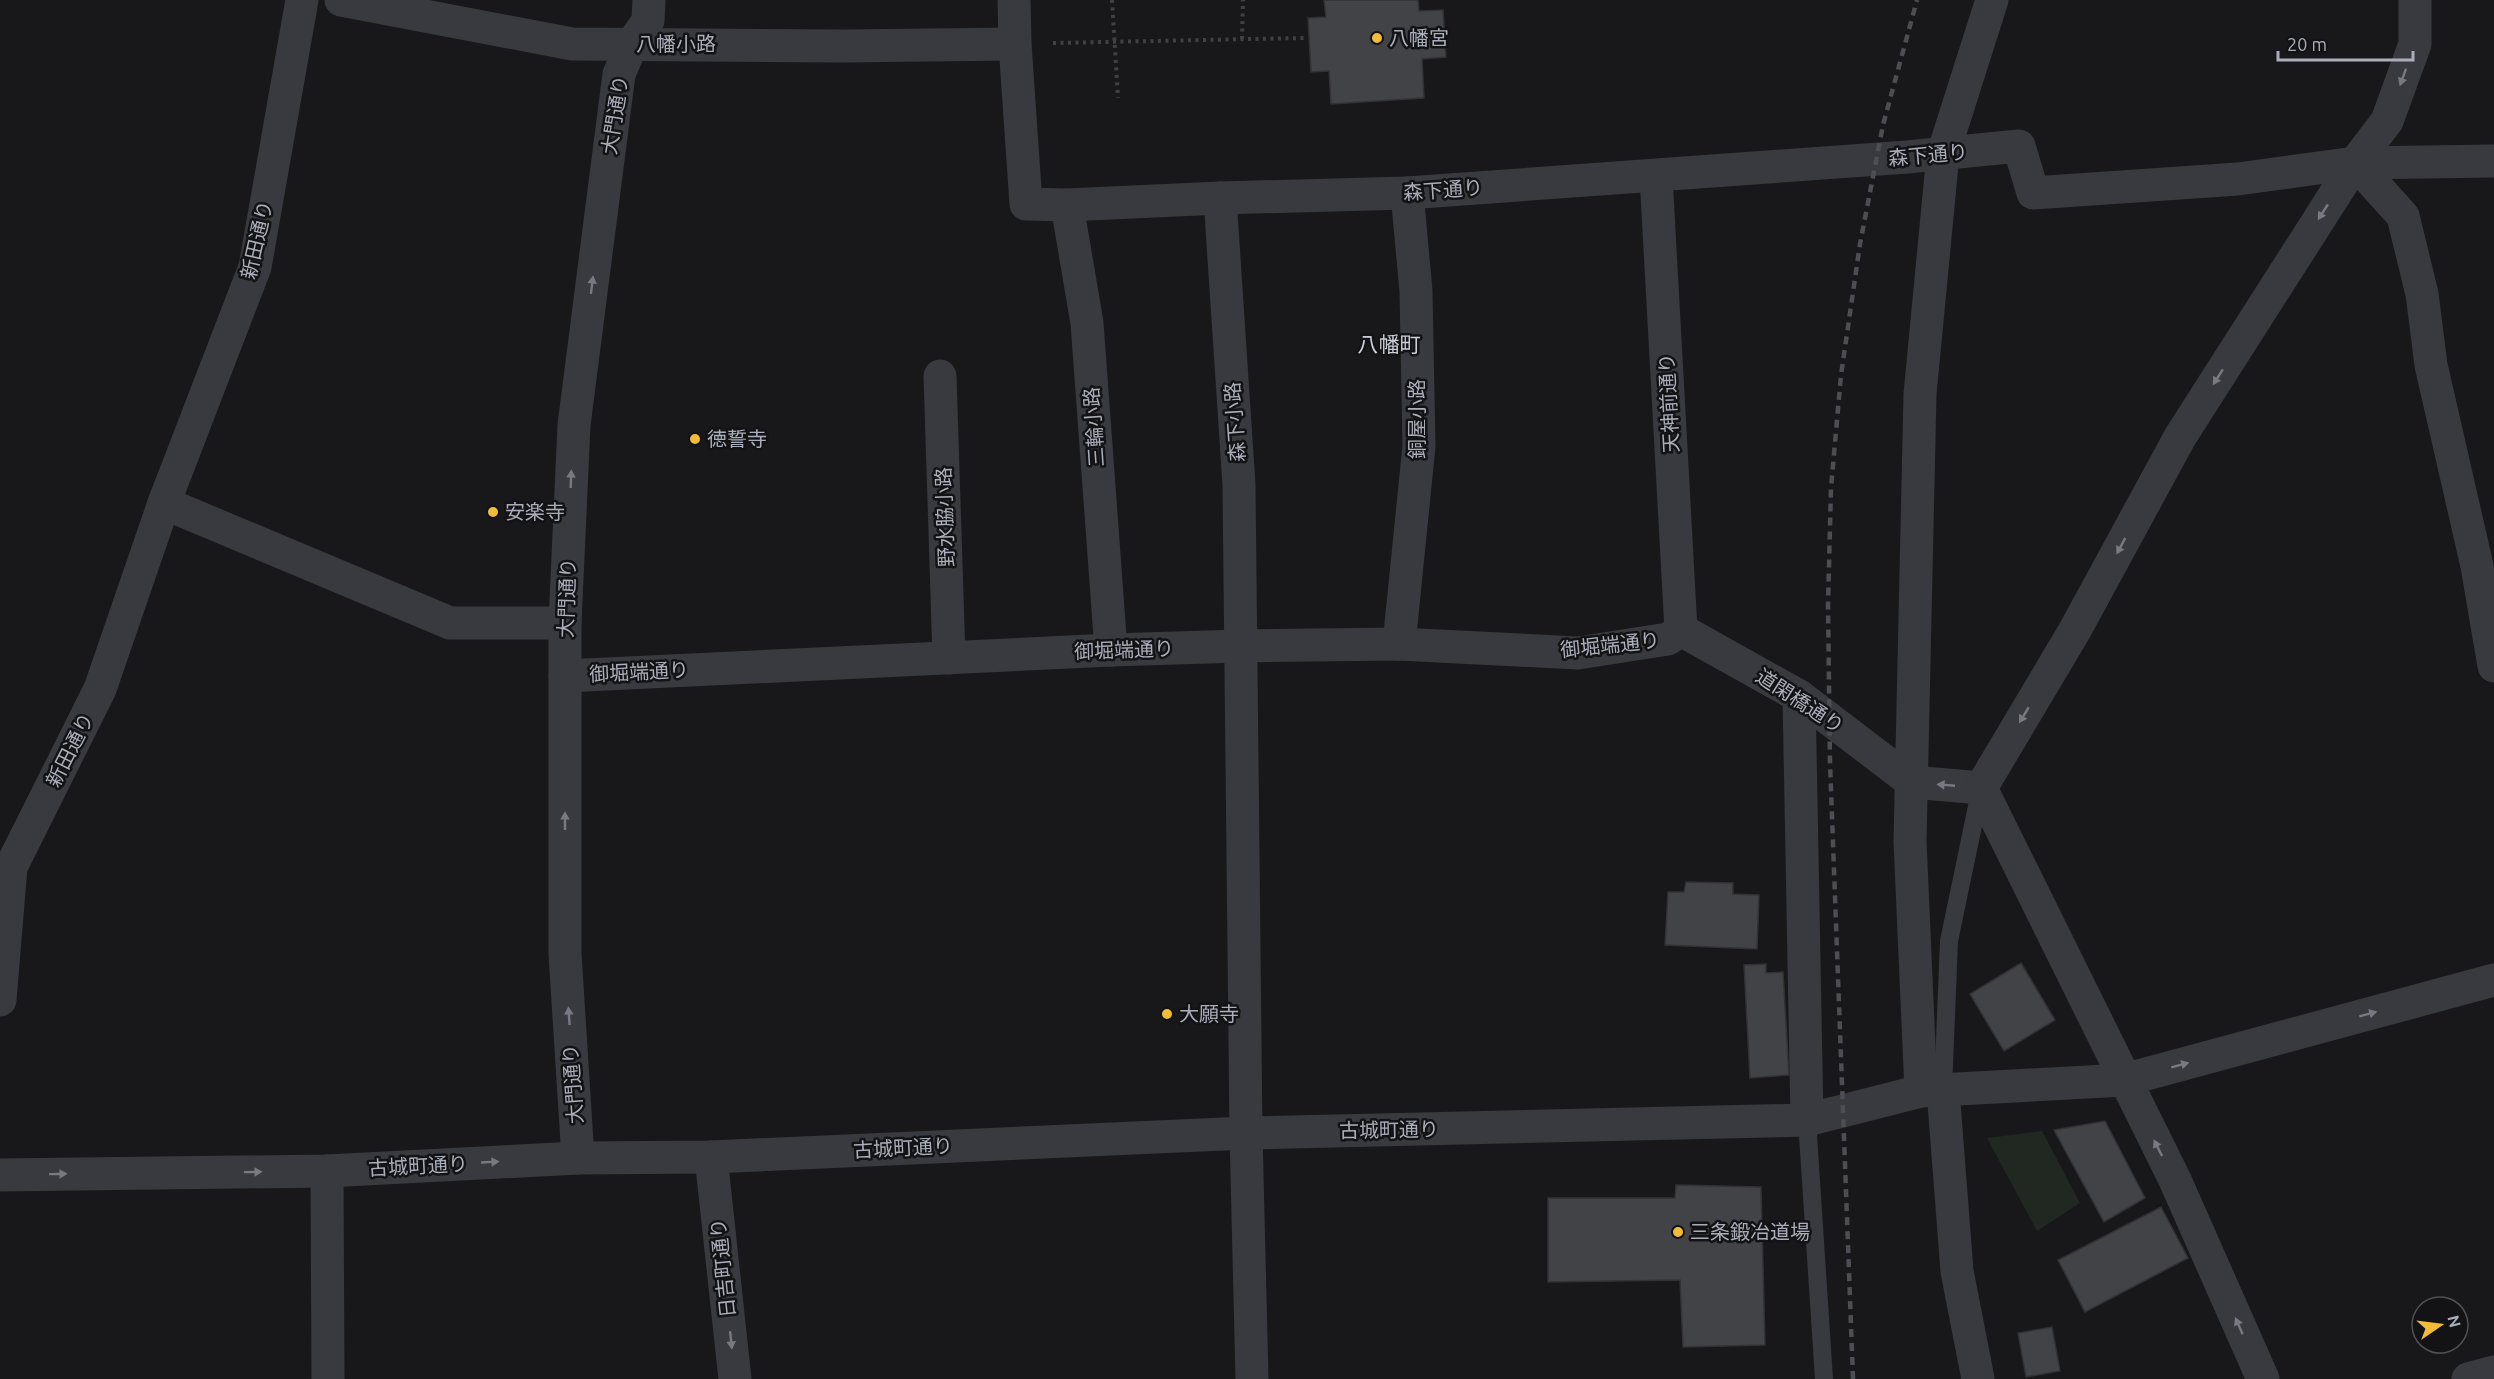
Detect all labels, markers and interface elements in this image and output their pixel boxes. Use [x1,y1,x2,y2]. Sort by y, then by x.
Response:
scale bar [2278,24,2413,62]
place label: 八幡宮 [1389,26,1449,49]
marker: 八幡宮 [1370,31,1384,45]
street label: 八幡小路 [636,32,716,55]
text: 20 m [2287,34,2327,54]
one-way arrow [2398,68,2408,86]
street label: 大門通り [597,74,632,156]
street label: 森下通り [1887,140,1969,169]
street label: 森下通り [1402,175,1484,204]
street label: 新田通り [236,198,277,281]
one-way arrow [2318,204,2329,221]
one-way arrow [587,276,596,295]
district label: 八幡町 [1358,332,1421,356]
street label: 天神前通り [1654,352,1683,454]
one-way arrow [2213,369,2224,385]
street label: 銅屋小路 [1405,379,1428,459]
street label: 森下小路 [1220,381,1249,463]
street label: 三輪小路 [1079,386,1108,468]
place label: 徳誓寺 [707,427,767,450]
marker: 徳誓寺 [688,432,702,446]
street label: 野水脇小路 [931,467,958,567]
one-way arrow [567,470,576,489]
place label: 安楽寺 [505,500,565,523]
marker: 安楽寺 [486,505,500,519]
one-way arrow [2116,537,2126,554]
street label: 大門通り [554,558,579,638]
street label: 御堀端通り [1559,628,1661,661]
street label: 御堀端通り [1074,636,1174,663]
street label: 御堀端通り [588,657,690,686]
street label: 道閑橋通り [1752,664,1848,737]
one-way arrow [2019,707,2030,723]
street label: 新田通り [41,709,98,791]
one-way arrow [1937,780,1956,790]
one-way arrow [560,811,570,830]
place label: 大願寺 [1179,1002,1239,1025]
one-way arrow [564,1006,574,1025]
marker: 大願寺 [1160,1007,1174,1021]
one-way arrow [2359,1008,2377,1018]
street label: 大門通り [558,1043,587,1125]
one-way arrow [2171,1060,2189,1069]
street label: 古城町通り [1339,1117,1439,1142]
street label: 古城町通り [852,1133,954,1162]
one-way arrow [2154,1140,2163,1157]
street label: 古城町通り [367,1151,469,1180]
one-way arrow [481,1158,500,1167]
one-way arrow [244,1167,263,1176]
one-way arrow [49,1170,68,1179]
street label: 日吉町通り [706,1217,739,1319]
place label: 三条鍛冶道場 [1690,1220,1810,1243]
marker: 三条鍛冶道場 [1671,1225,1685,1239]
north arrow [2410,1295,2470,1355]
text: N [2444,1313,2465,1329]
one-way arrow [2235,1317,2244,1334]
one-way arrow [726,1331,736,1350]

